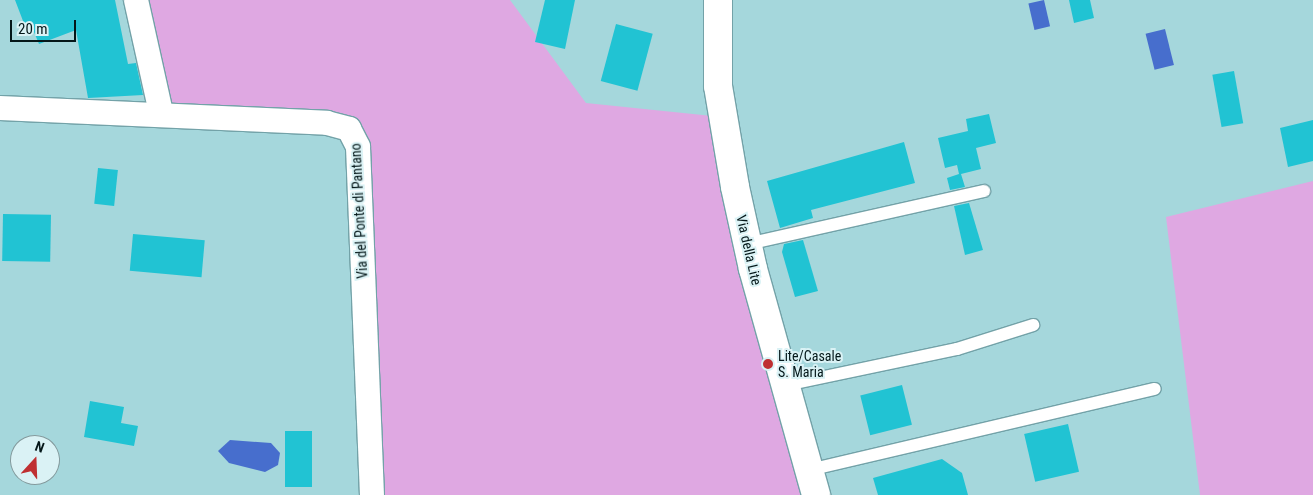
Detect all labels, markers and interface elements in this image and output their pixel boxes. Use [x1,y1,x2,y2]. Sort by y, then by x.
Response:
scale bar [12,10,79,42]
text: 20 m [18,20,48,38]
street label: Via del Ponte di Pantano [347,143,371,279]
street label: Via della Lite [733,213,765,287]
place label: Lite/Casale S. Maria [778,348,841,381]
marker: Lite/Casale S. Maria [762,358,774,370]
north arrow [10,435,60,485]
text: N [33,438,47,456]

